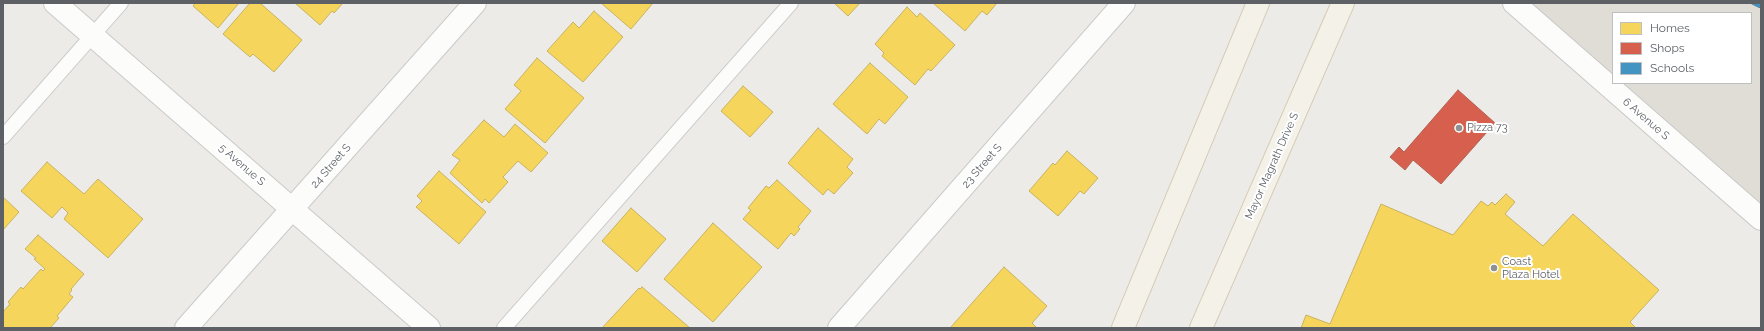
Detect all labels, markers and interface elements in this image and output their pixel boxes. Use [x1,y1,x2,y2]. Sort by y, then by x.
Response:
legend [1612,12,1752,84]
text: Homes [1650,21,1690,35]
text: Shops [1650,41,1685,55]
text: Schools [1650,61,1694,75]
street label: 6 Avenue S [1620,95,1672,143]
street label: Mayor Magrath Drive S [1243,111,1301,221]
place label: Pizza 73 [1467,121,1508,135]
marker: Pizza 73 [1454,123,1464,133]
street label: 5 Avenue S [216,141,268,189]
street label: 24 Street S [308,141,354,191]
street label: 23 Street S [959,141,1005,191]
place label: Coast Plaza Hotel [1502,255,1560,281]
marker: Coast Plaza Hotel [1489,263,1499,273]

